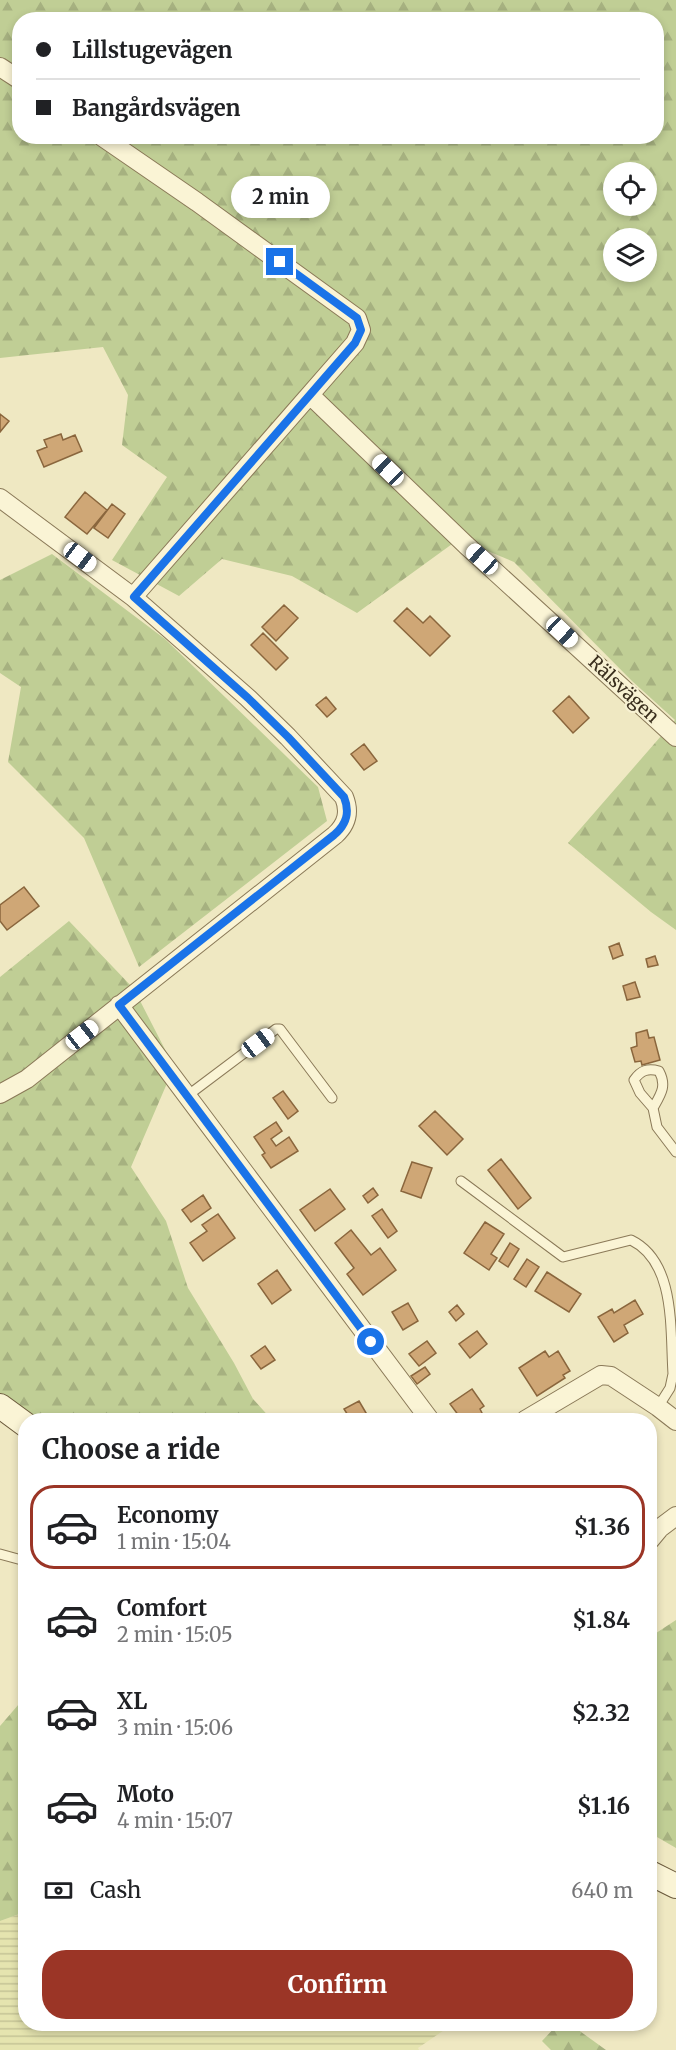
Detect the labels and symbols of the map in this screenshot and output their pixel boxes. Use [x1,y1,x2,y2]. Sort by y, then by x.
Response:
callout: 2 min [230,175,330,217]
route end [266,248,293,275]
car [369,451,407,489]
car [60,539,100,575]
car [463,540,501,578]
car [543,613,581,651]
street label: Rälsvägen [584,650,664,728]
car [62,1017,102,1053]
car [238,1025,278,1061]
route start [357,1328,384,1355]

